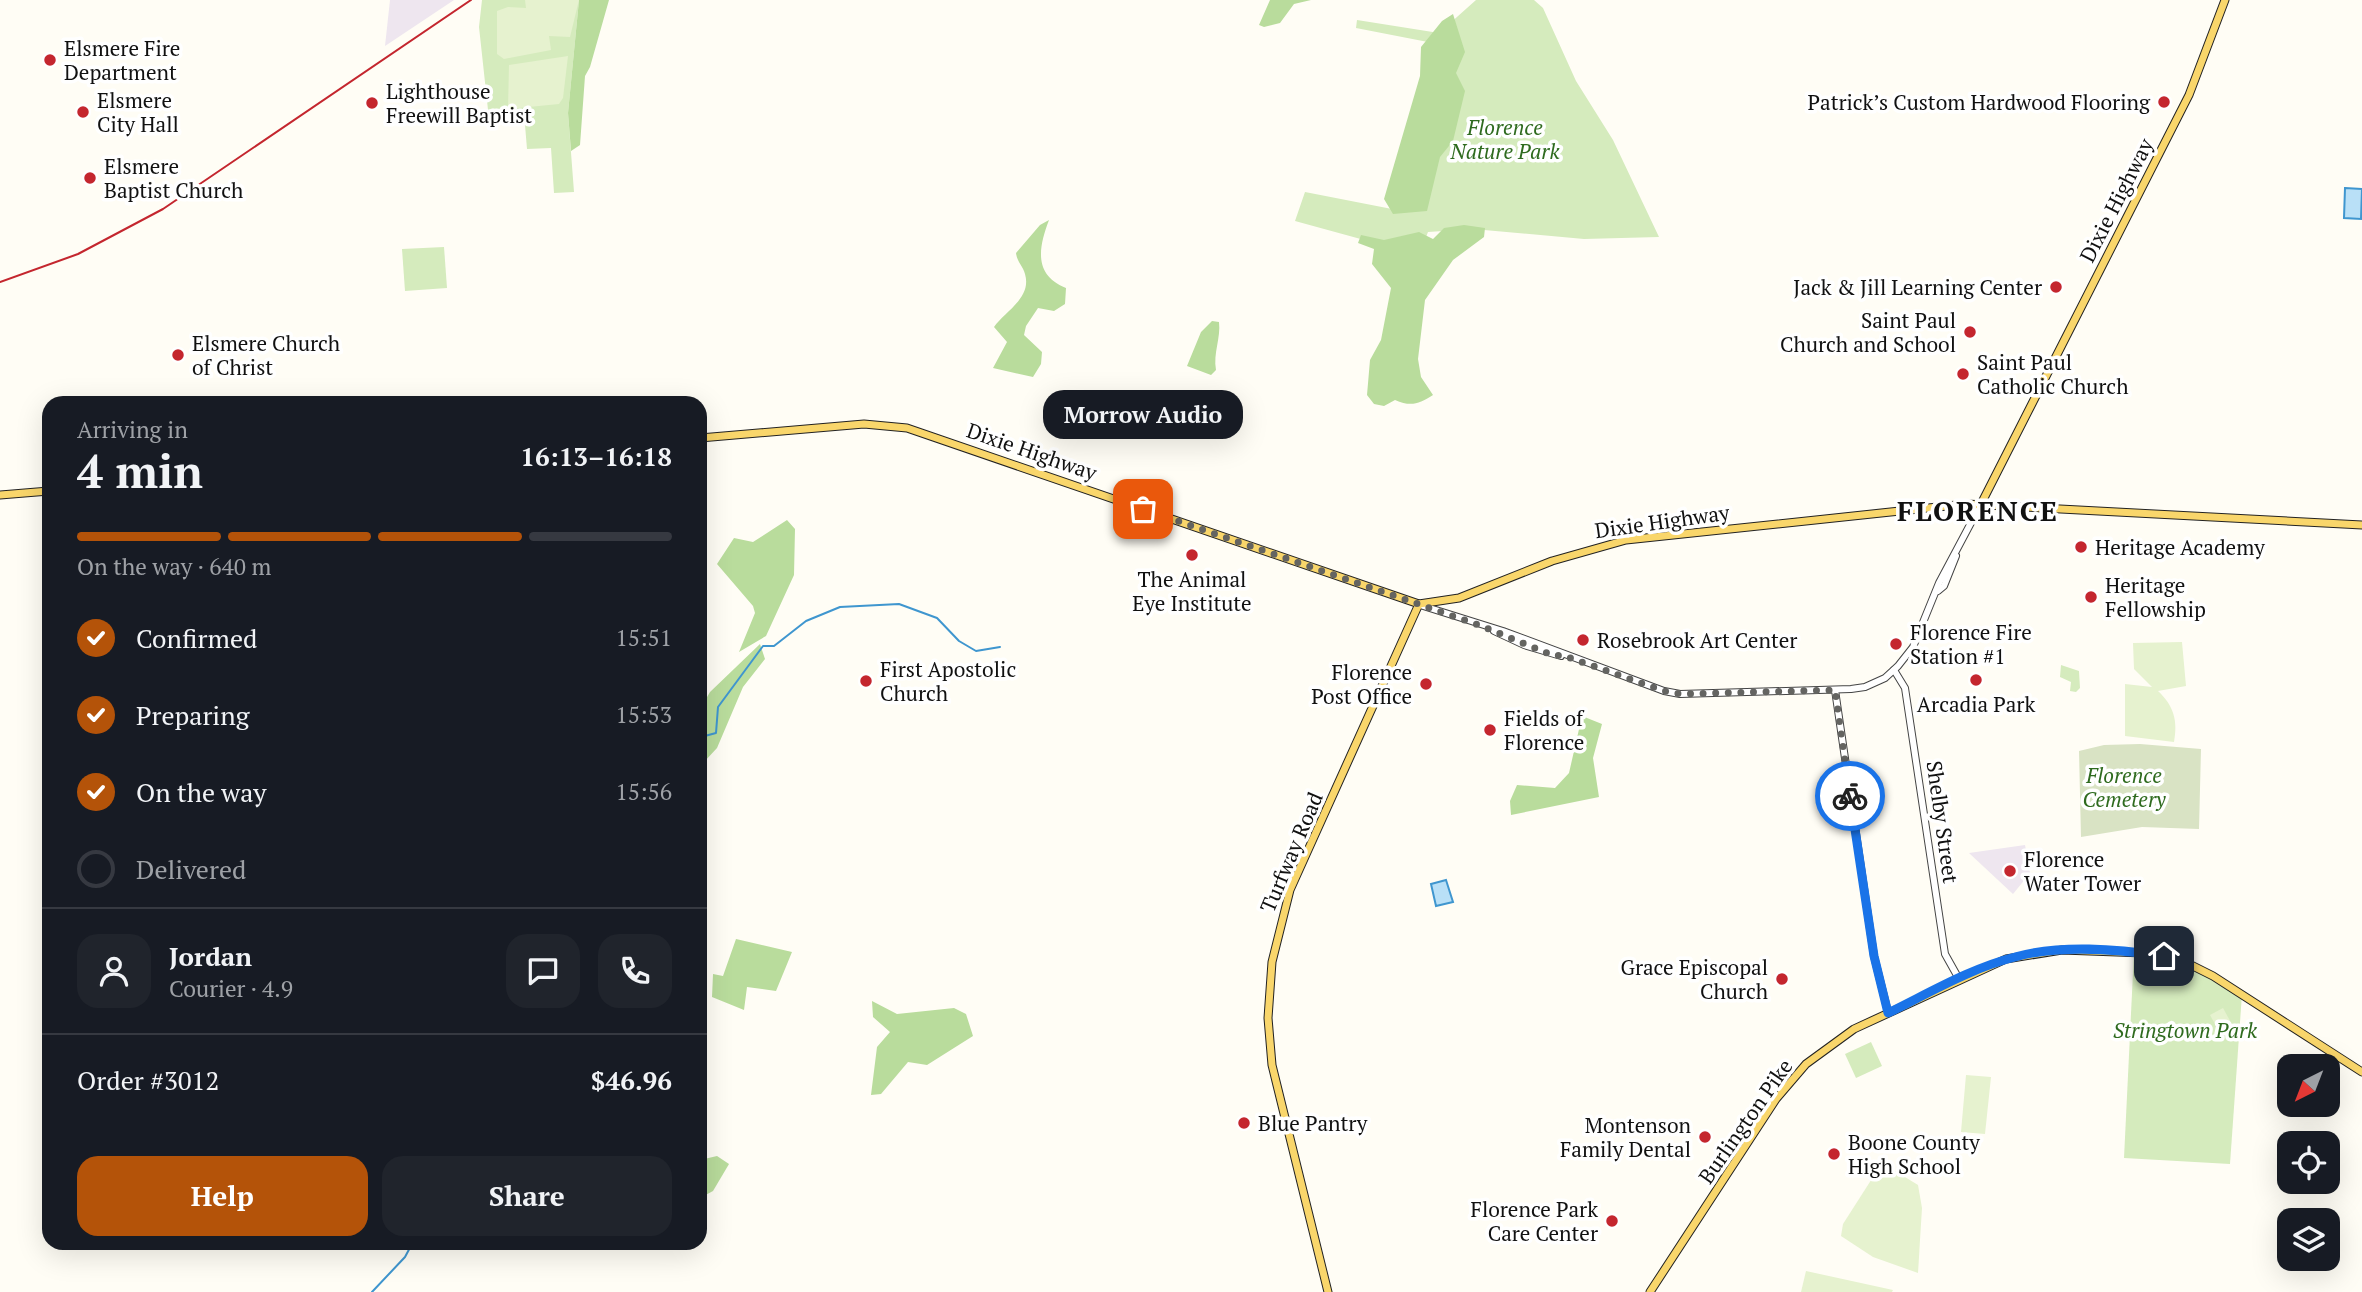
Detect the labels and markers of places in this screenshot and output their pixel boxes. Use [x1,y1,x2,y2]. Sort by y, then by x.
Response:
place label: Elsmere Fire Department [64,34,180,86]
marker: Elsmere Fire Department [42,52,58,68]
place label: Lighthouse Freewill Baptist [386,77,532,129]
place label: Elsmere City Hall [97,86,179,138]
place label: Patrick’s Custom Hardwood Flooring [1808,88,2151,116]
marker: Patrick’s Custom Hardwood Flooring [2156,94,2172,110]
marker: Lighthouse Freewill Baptist [364,95,380,111]
marker: Elsmere City Hall [75,104,91,120]
place label: Elsmere Baptist Church [104,152,243,204]
marker: Elsmere Baptist Church [82,170,98,186]
place label: Jack & Jill Learning Center [1793,273,2042,301]
marker: Jack & Jill Learning Center [2048,279,2064,295]
place label: Saint Paul Church and School [1780,306,1956,358]
marker: Saint Paul Church and School [1962,324,1978,340]
place label: Elsmere Church of Christ [192,329,340,381]
marker: Elsmere Church of Christ [170,347,186,363]
place label: Saint Paul Catholic Church [1977,348,2128,400]
marker: Saint Paul Catholic Church [1955,366,1971,382]
callout: Morrow Audio [1043,390,1243,439]
pin [1113,479,1173,539]
place label: Heritage Academy [2095,533,2265,561]
marker: Heritage Academy [2073,539,2089,555]
marker: The Animal Eye Institute [1184,547,1200,563]
place label: The Animal Eye Institute [1132,565,1252,617]
place label: Heritage Fellowship [2105,571,2206,623]
marker: Heritage Fellowship [2083,589,2099,605]
place label: Florence Fire Station #1 [1910,618,2032,670]
place label: Rosebrook Art Center [1597,626,1797,654]
marker: Rosebrook Art Center [1575,632,1591,648]
marker: Florence Fire Station #1 [1888,636,1904,652]
place label: First Apostolic Church [880,655,1016,707]
place label: Florence Post Office [1311,658,1412,710]
marker: Arcadia Park [1968,672,1984,688]
marker: First Apostolic Church [858,673,874,689]
marker: Florence Post Office [1418,676,1434,692]
place label: Arcadia Park [1917,690,2035,718]
place label: Fields of Florence [1504,704,1585,756]
marker: Fields of Florence [1482,722,1498,738]
place label: Florence Water Tower [2024,845,2141,897]
marker: Florence Water Tower [2002,863,2018,879]
pin [2134,926,2194,986]
place label: Grace Episcopal Church [1620,953,1768,1005]
marker: Grace Episcopal Church [1774,971,1790,987]
place label: Blue Pantry [1258,1109,1368,1137]
place label: Montenson Family Dental [1560,1111,1692,1163]
marker: Blue Pantry [1236,1115,1252,1131]
place label: Boone County High School [1848,1128,1980,1180]
marker: Montenson Family Dental [1697,1129,1713,1145]
marker: Boone County High School [1826,1146,1842,1162]
place label: Florence Park Care Center [1470,1195,1598,1247]
marker: Florence Park Care Center [1604,1213,1620,1229]

